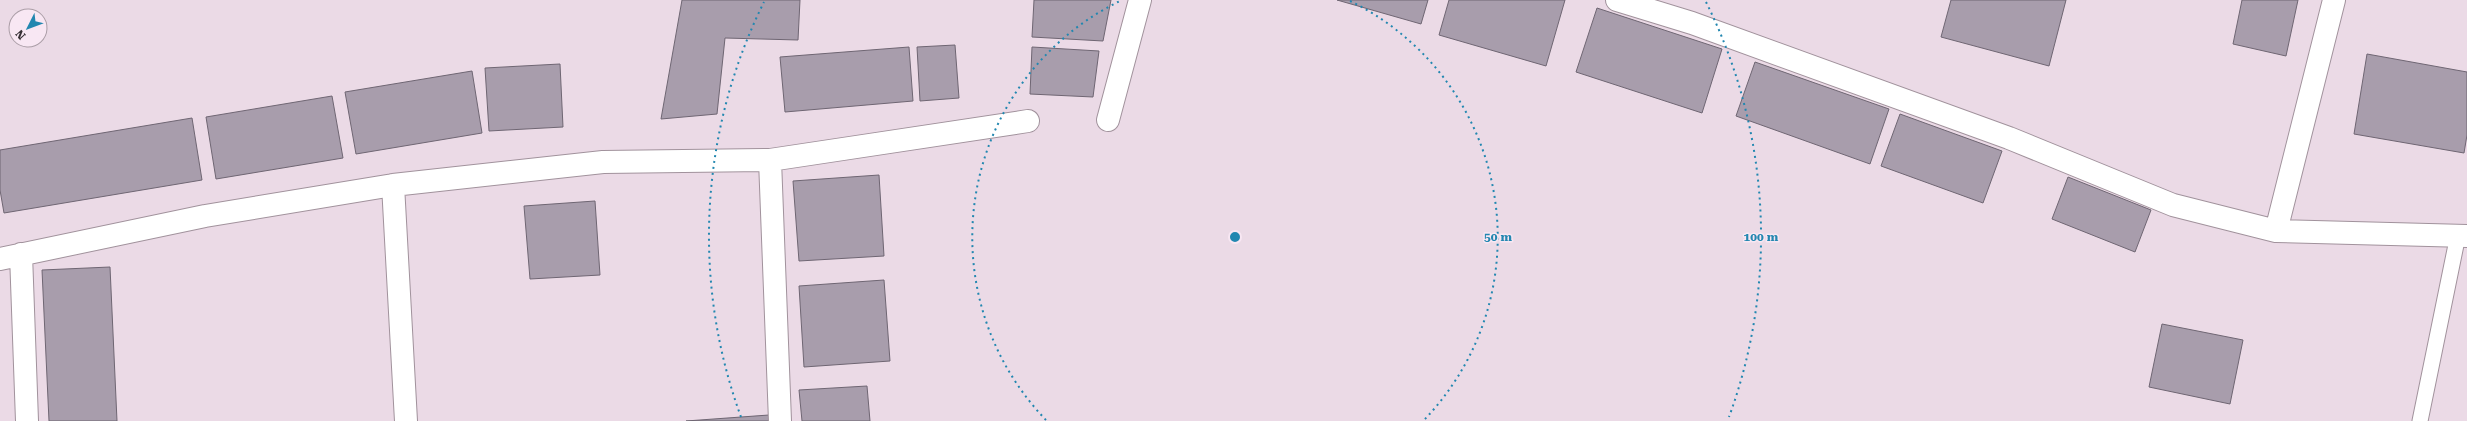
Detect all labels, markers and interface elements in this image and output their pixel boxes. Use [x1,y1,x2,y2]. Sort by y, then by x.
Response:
north arrow [8,8,48,48]
text: N [13,26,29,42]
centre of rings [1228,230,1242,244]
text: 50 m [1484,230,1512,244]
text: 100 m [1744,230,1779,244]

